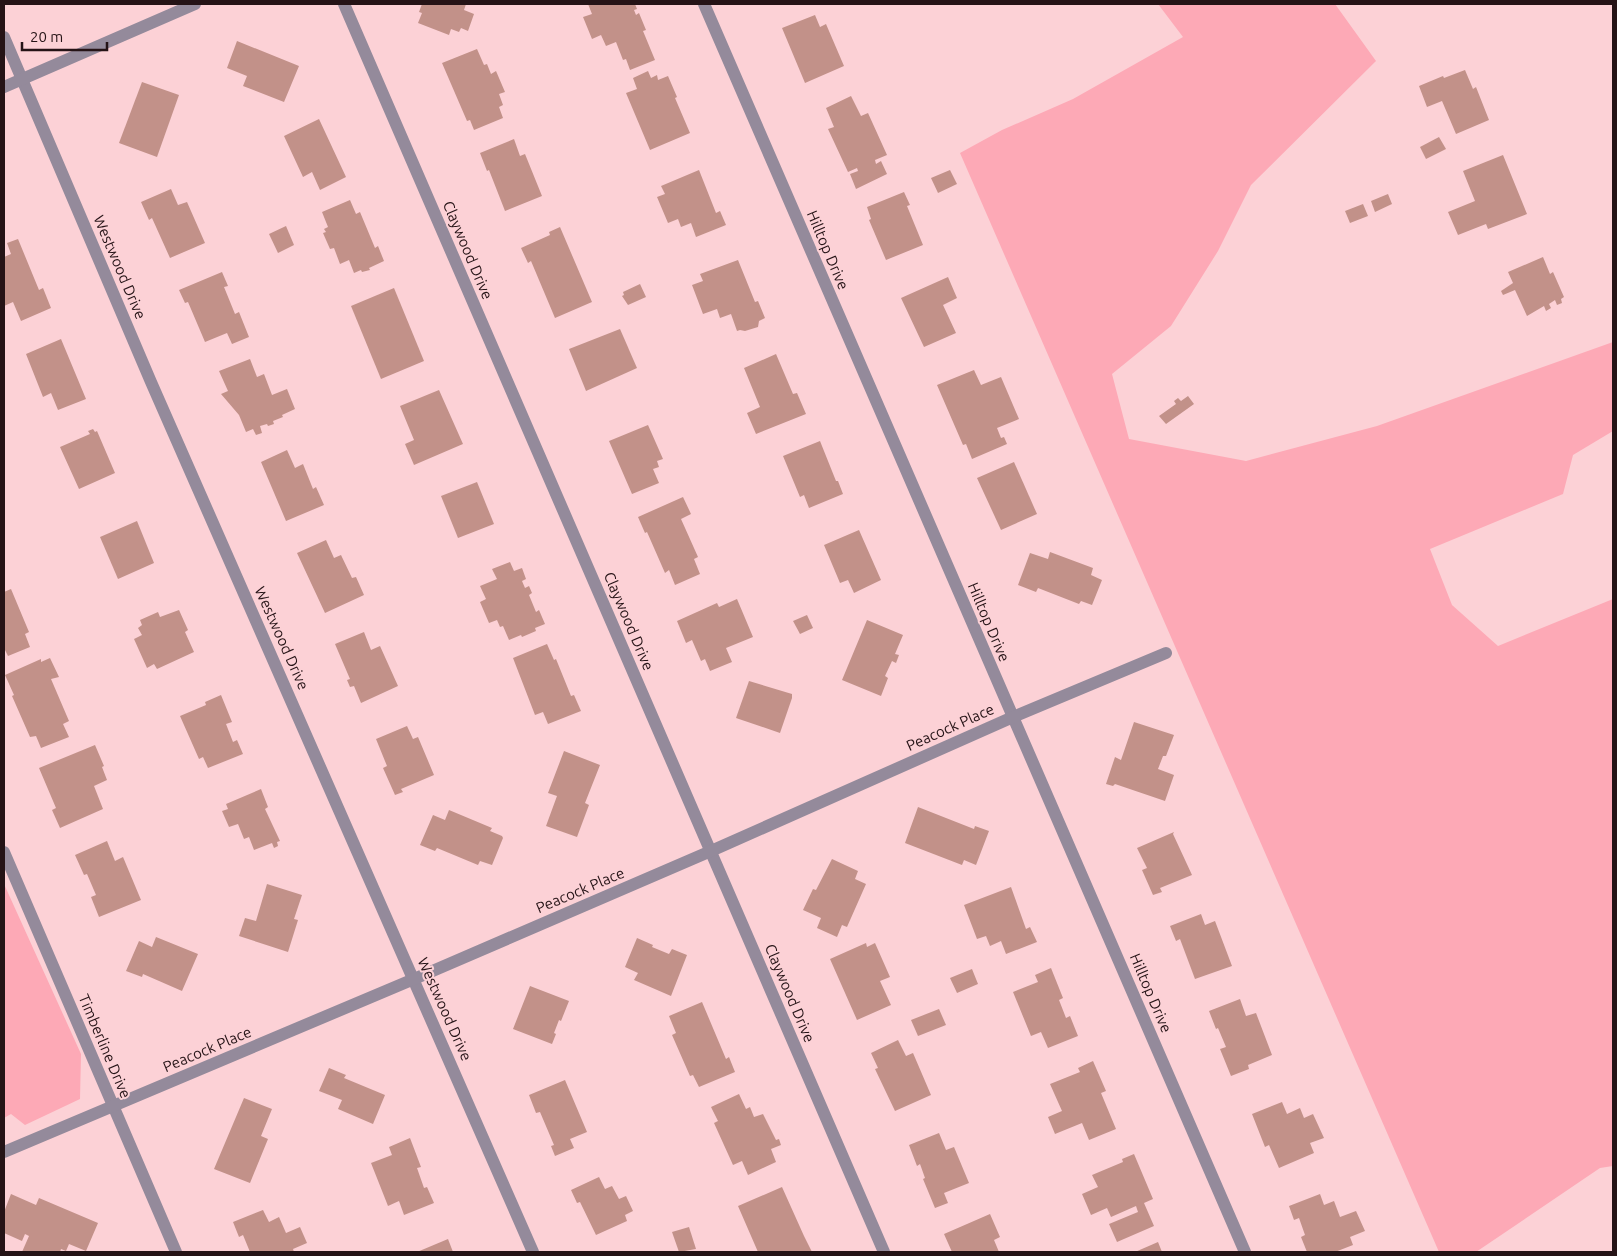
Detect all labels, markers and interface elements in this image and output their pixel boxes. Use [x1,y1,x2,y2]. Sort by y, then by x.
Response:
scale bar [22,20,108,52]
text: 20 m [30,28,63,45]
street label: Claywood Drive [440,198,496,302]
street label: Hilltop Drive [804,208,852,292]
street label: Westwood Drive [90,212,150,322]
street label: Claywood Drive [601,569,657,673]
street label: Hilltop Drive [965,580,1013,664]
street label: Westwood Drive [252,584,312,692]
street label: Peacock Place [904,700,996,754]
street label: Peacock Place [533,864,627,916]
street label: Claywood Drive [762,941,818,1045]
street label: Hilltop Drive [1127,951,1175,1035]
street label: Westwood Drive [415,955,475,1063]
street label: Timberline Drive [75,991,135,1101]
street label: Peacock Place [160,1023,254,1075]

